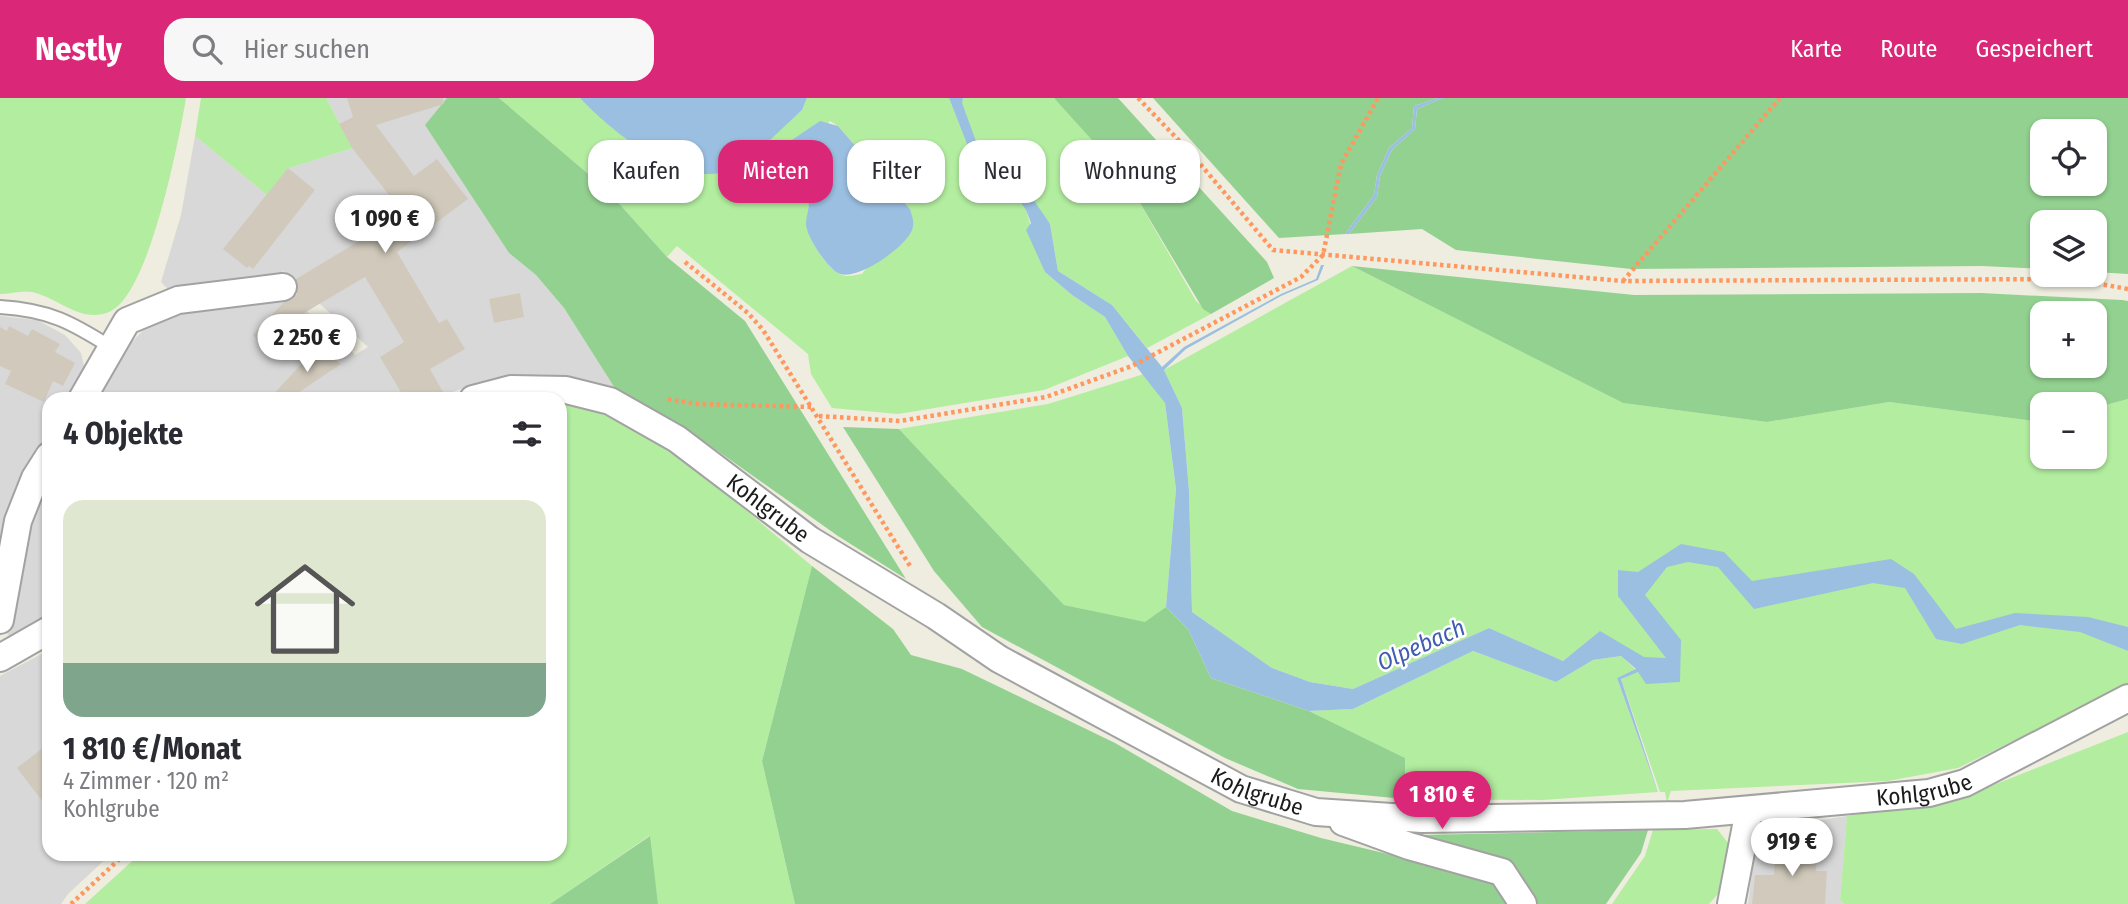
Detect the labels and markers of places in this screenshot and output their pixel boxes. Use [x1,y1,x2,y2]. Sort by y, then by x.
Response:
pin: 1 090 € [320,195,450,255]
pin: 2 250 € [242,314,372,374]
pin: 1 810 € [1377,772,1507,831]
pin: 919 € [1743,818,1841,878]

